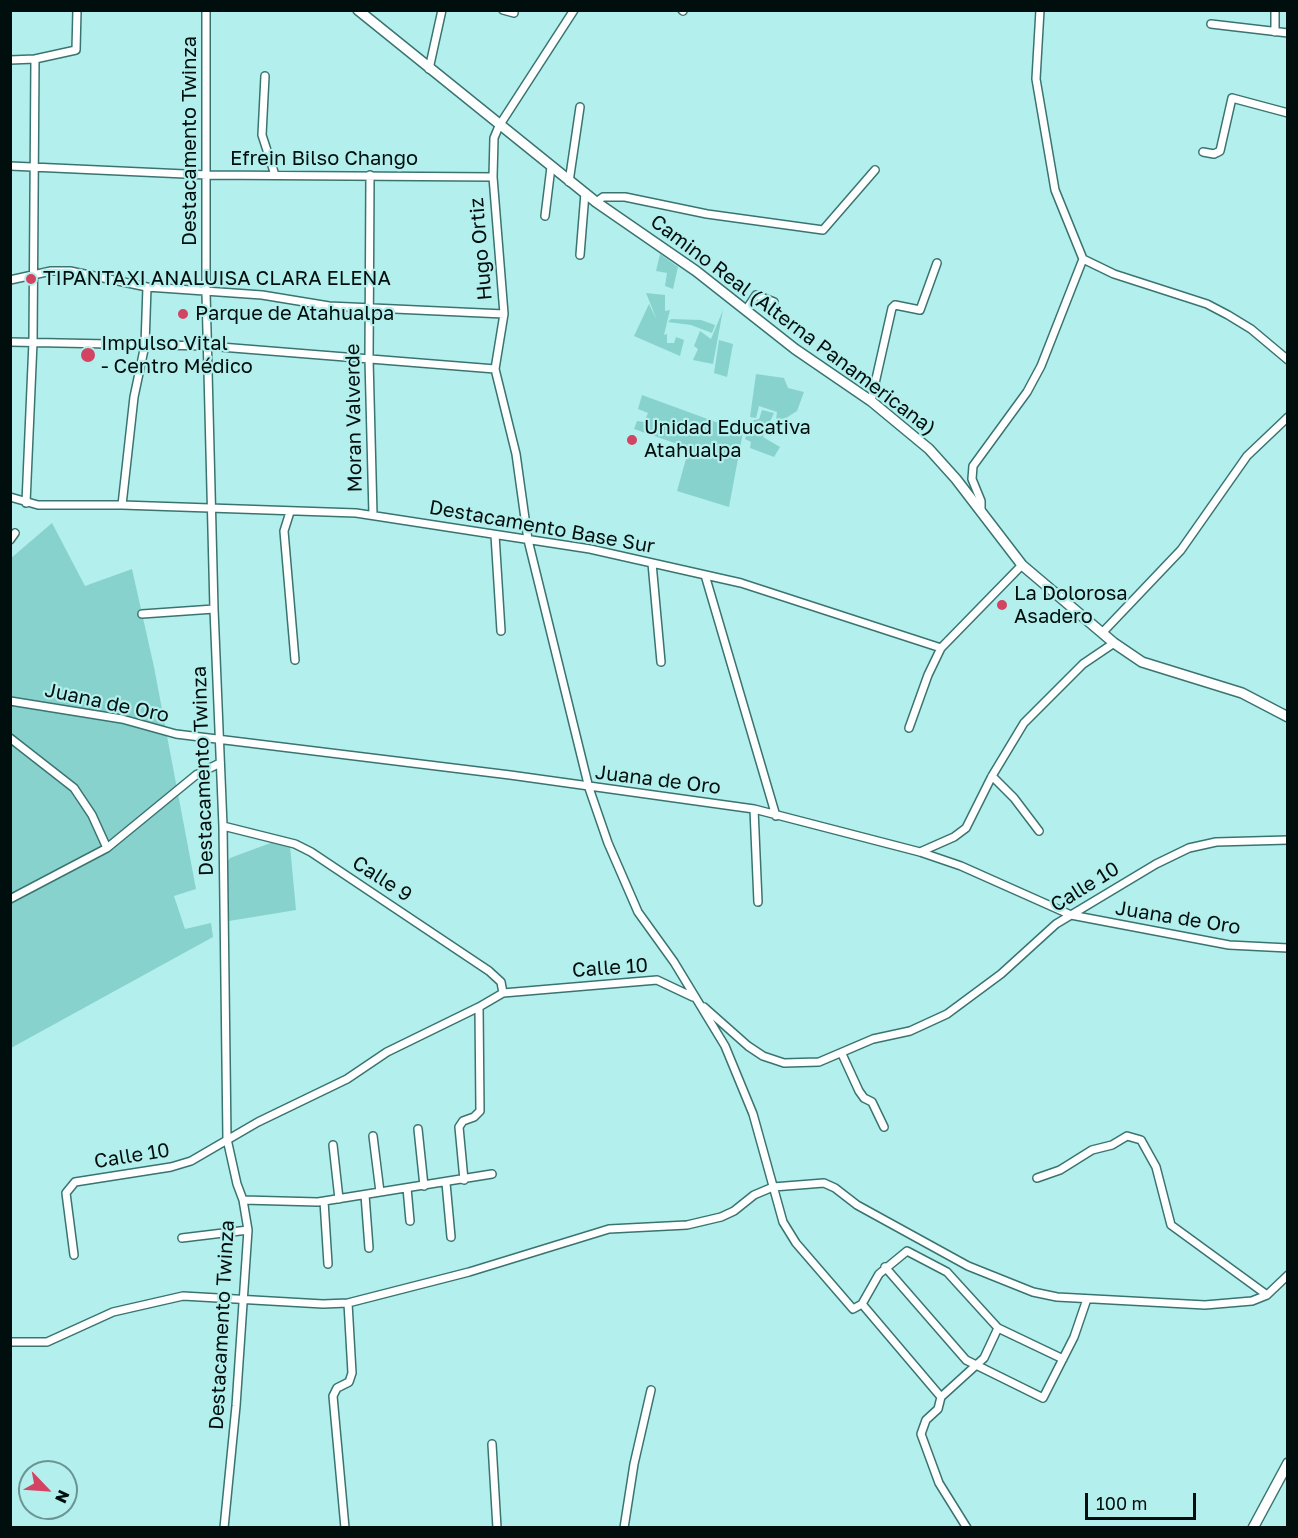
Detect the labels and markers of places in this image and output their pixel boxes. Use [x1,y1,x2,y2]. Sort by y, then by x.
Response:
place label: TIPANTAXI ANALUISA CLARA ELENA [43,267,391,291]
marker: TIPANTAXI ANALUISA CLARA ELENA [24,272,38,286]
place label: Parque de Atahualpa [195,302,394,326]
marker: Parque de Atahualpa [176,307,190,321]
place label: Impulso Vital - Centro Médico [101,332,253,379]
marker: Impulso Vital - Centro Médico [79,346,97,364]
place label: Unidad Educativa Atahualpa [644,416,811,463]
marker: Unidad Educativa Atahualpa [625,433,639,447]
place label: La Dolorosa Asadero [1014,582,1128,629]
marker: La Dolorosa Asadero [995,598,1009,612]

